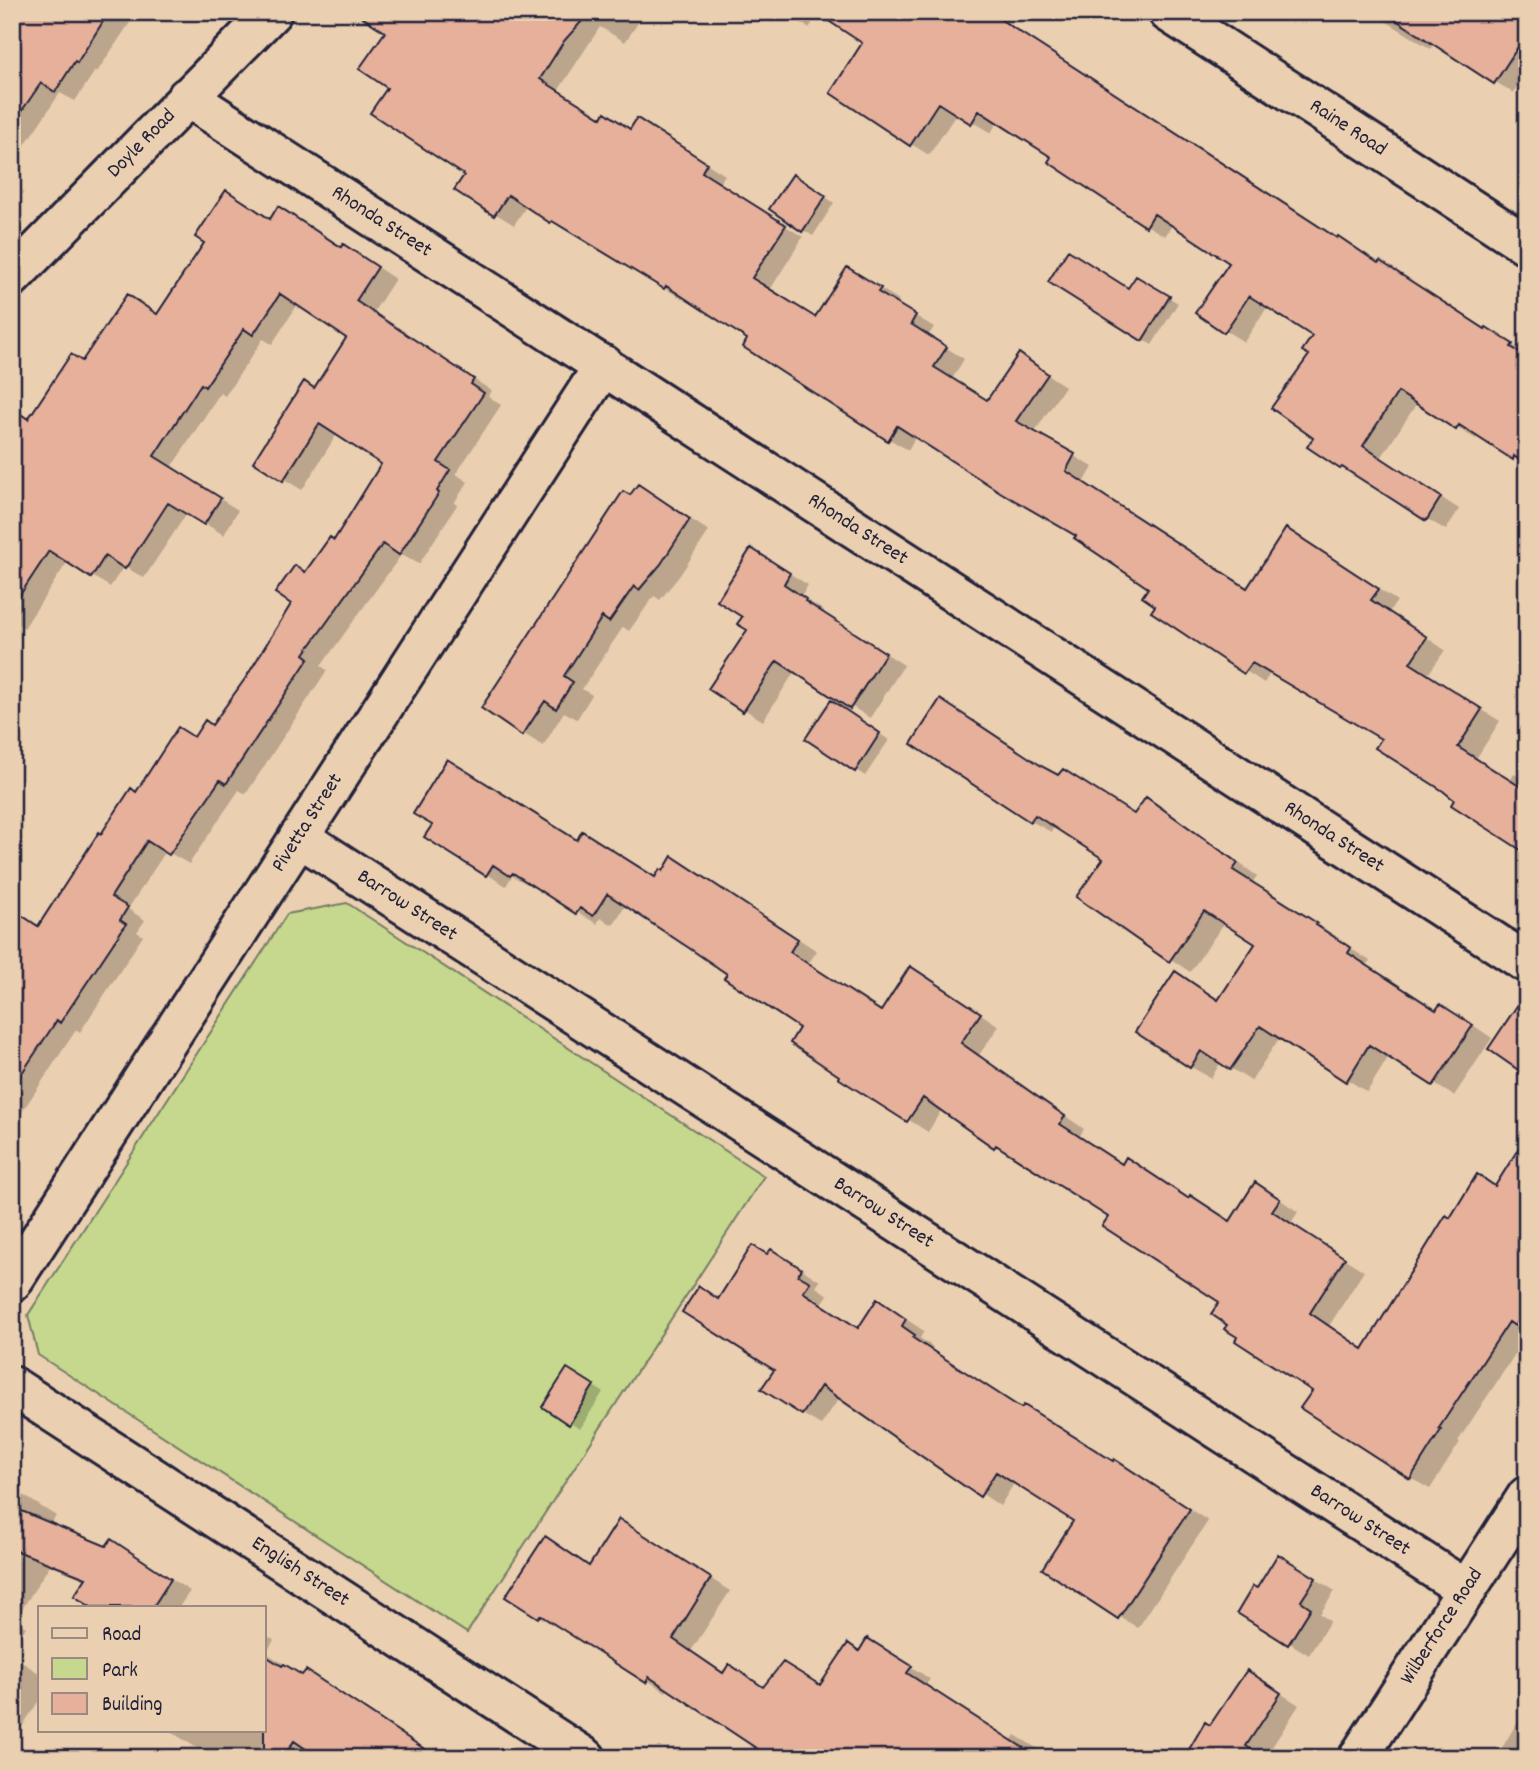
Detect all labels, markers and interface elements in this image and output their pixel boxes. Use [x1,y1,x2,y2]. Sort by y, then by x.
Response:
street label: Raine Road [1303,92,1392,165]
street label: Doyle Road [101,103,183,186]
street label: Rhonda Street [325,179,437,266]
street label: Rhonda Street [801,486,914,574]
street label: Pivetta Street [265,768,351,879]
street label: Rhonda Street [1277,794,1390,882]
street label: Barrow Street [350,863,463,950]
street label: Barrow Street [827,1170,939,1257]
street label: Barrow Street [1304,1477,1416,1564]
street label: English Street [245,1530,355,1616]
street label: Wilberforce Road [1394,1563,1491,1691]
legend [38,1606,266,1732]
text: Road [102,1621,141,1651]
text: Park [102,1657,138,1687]
text: Building [102,1691,162,1721]

